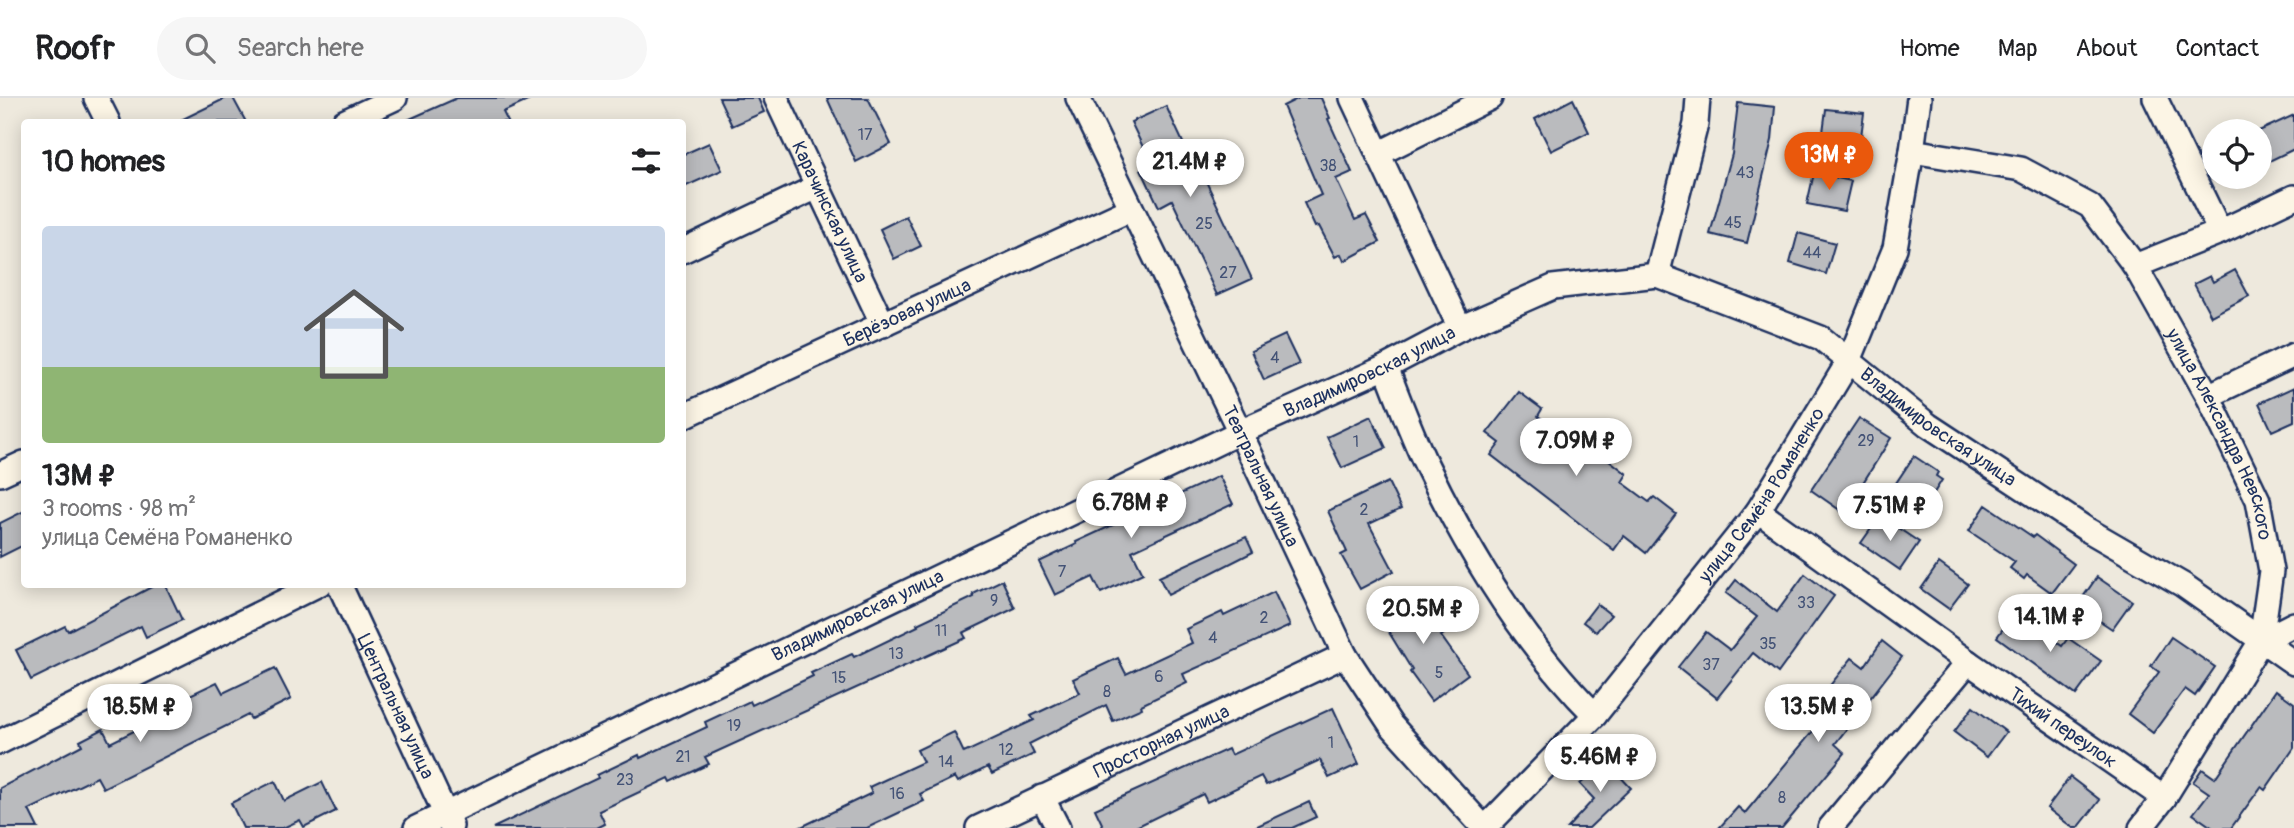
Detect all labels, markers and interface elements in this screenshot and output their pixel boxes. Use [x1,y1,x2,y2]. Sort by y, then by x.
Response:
search box [157,17,647,80]
text: Roofr [35,28,115,69]
icon: search [181,29,219,67]
text: Search here [237,32,364,64]
text: Home [1899,34,1960,63]
text: Map [1998,34,2038,63]
text: About [2076,34,2138,63]
text: Contact [2176,34,2259,63]
map controls [2202,119,2272,189]
button: locate [2202,119,2272,189]
house number: 17 [858,125,873,145]
pin: 13M ₽ [1780,132,1878,192]
street label: Карачинская улица [786,137,873,287]
pin: 21.4M ₽ [1125,140,1255,199]
text: 13M ₽ [1800,140,1858,169]
icon: filters [627,142,665,180]
text: 10 homes [42,143,165,180]
text: 21.4M ₽ [1152,147,1228,176]
house number: 38 [1320,156,1337,176]
house number: 43 [1736,163,1754,183]
house number: 45 [1724,213,1742,233]
house number: 25 [1195,214,1213,234]
house number: 44 [1803,243,1821,263]
house number: 27 [1219,263,1237,283]
icon: home [291,271,417,397]
street label: Берёзовая улица [839,273,975,353]
street label: Владимировская улица [1280,320,1460,423]
street label: улица Александра Невского [2160,323,2277,542]
house number: 4 [1270,348,1280,368]
street label: Владимировская улица [1855,362,2021,492]
street label: Театральная улица [1217,402,1304,551]
street label: улица Семёна Романенко [1693,403,1830,588]
pin: 7.09M ₽ [1511,418,1641,478]
text: 7.09M ₽ [1536,426,1616,455]
house number: 29 [1857,431,1875,451]
house number: 1 [1353,432,1359,452]
text: 13M ₽ [42,457,117,494]
pin: 6.78M ₽ [1066,480,1196,540]
pin: 7.51M ₽ [1825,484,1955,543]
text: 6.78M ₽ [1092,488,1170,517]
text: 7.51M ₽ [1853,491,1927,520]
text: 3 rooms · 98 m² [42,494,196,523]
house number: 2 [1360,500,1369,520]
text: улица Семёна Романенко [42,523,293,552]
house number: 7 [1058,562,1067,582]
street label: Владимировская улица [768,564,948,667]
pin: 20.5M ₽ [1358,587,1488,646]
house number: 9 [990,591,998,611]
house number: 33 [1797,593,1815,613]
text: 20.5M ₽ [1382,594,1464,623]
pin: 14.1M ₽ [1985,594,2115,654]
text: 14.1M ₽ [2014,602,2086,631]
house number: 2 [1260,608,1269,628]
house number: 11 [935,621,947,641]
house number: 4 [1208,628,1218,648]
street label: Центральная улица [352,630,440,783]
house number: 35 [1759,634,1777,654]
house number: 13 [888,644,904,664]
house number: 37 [1702,655,1720,675]
house number: 5 [1435,663,1443,683]
house number: 6 [1154,667,1164,687]
house number: 15 [832,668,846,688]
house number: 8 [1103,682,1111,702]
street label: Тихий переулок [2004,682,2121,774]
pin: 18.5M ₽ [75,684,205,744]
pin: 13.5M ₽ [1753,684,1883,744]
text: 18.5M ₽ [103,692,177,721]
text: 13.5M ₽ [1781,692,1855,721]
street label: Просторная улица [1090,699,1234,784]
house number: 19 [727,716,741,736]
house number: 1 [1328,733,1334,753]
pin: 5.46M ₽ [1535,734,1665,794]
house number: 12 [998,740,1014,760]
text: 5.46M ₽ [1560,742,1640,771]
house number: 21 [675,747,691,767]
house number: 14 [938,752,954,772]
house number: 23 [616,770,634,790]
house number: 16 [889,784,905,804]
house number: 8 [1778,788,1786,808]

